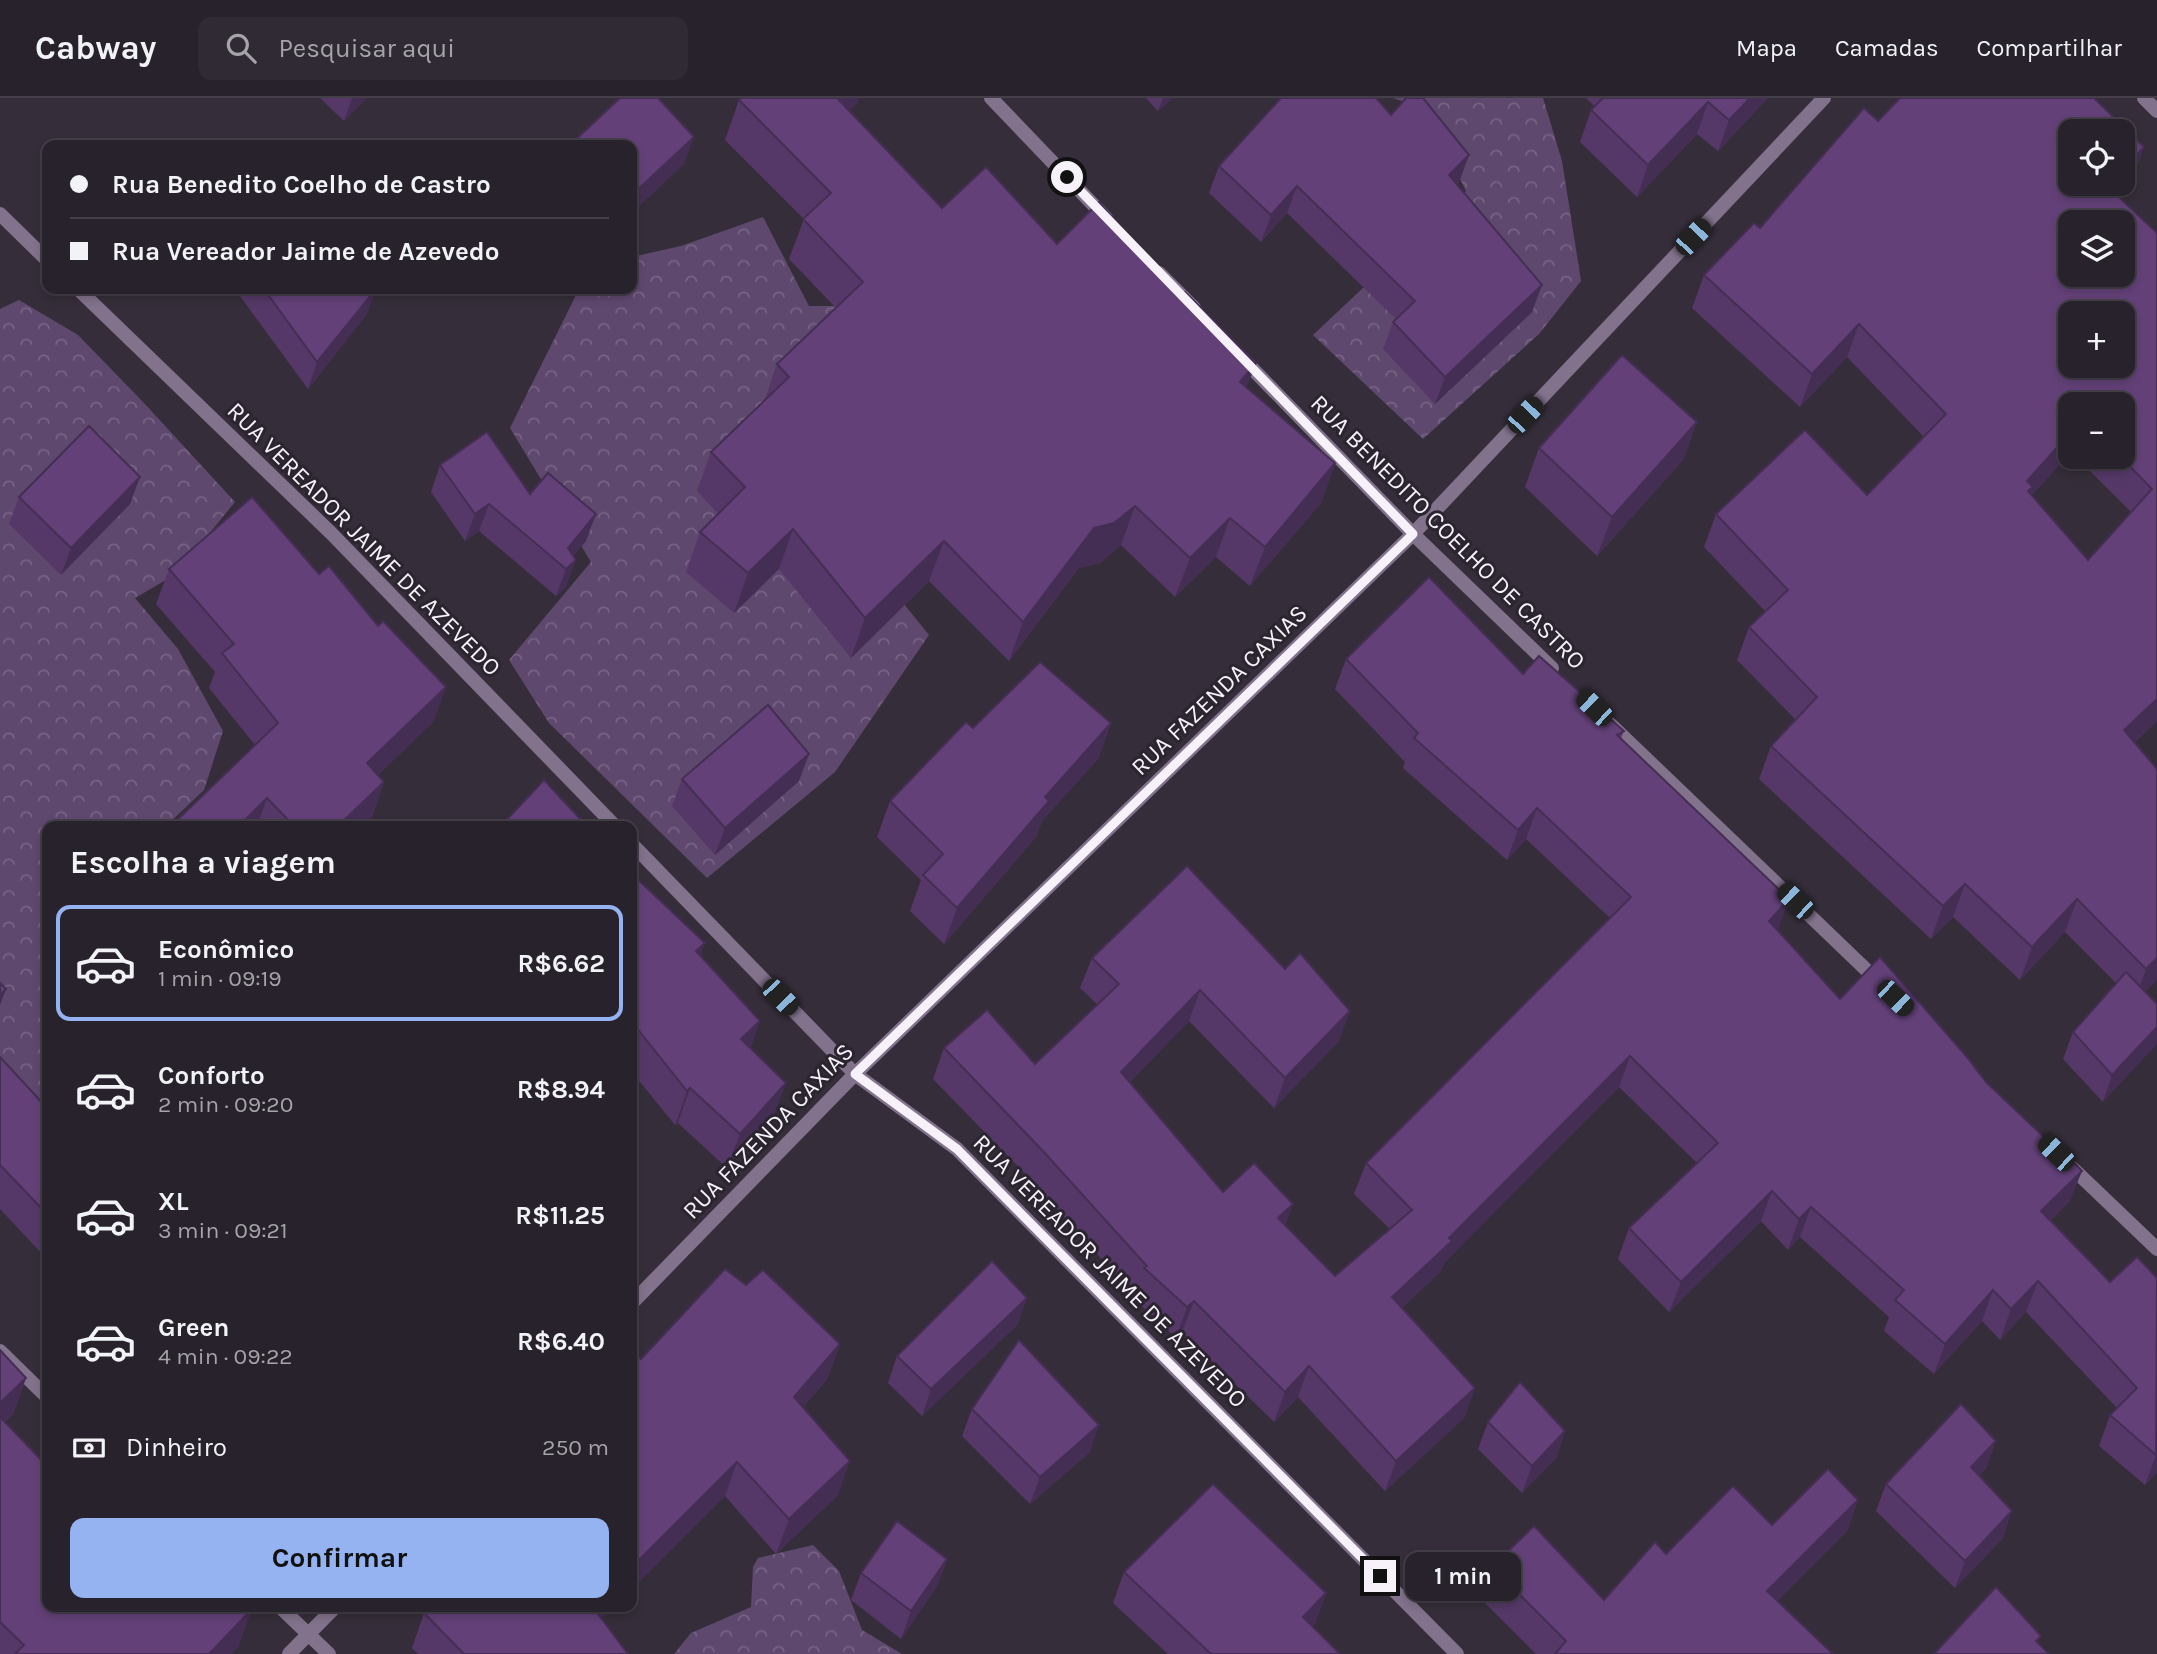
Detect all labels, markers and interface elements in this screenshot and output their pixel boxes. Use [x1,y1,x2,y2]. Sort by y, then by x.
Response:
search box [198,17,688,80]
text: Cabway [35,29,156,67]
icon: search [222,29,260,67]
text: Pesquisar aqui [278,33,455,64]
text: Mapa [1736,34,1797,62]
text: Camadas [1835,34,1939,62]
text: Compartilhar [1977,34,2122,62]
map controls [2058,119,2135,469]
button: locate [2058,119,2135,196]
route start [1051,161,1083,193]
text: Rua Benedito Coelho de Castro [112,169,491,200]
button: layers [2058,210,2135,287]
car [1671,214,1716,260]
text: Rua Vereador Jaime de Azevedo [112,236,499,267]
button: + [2058,301,2135,378]
street label: RUA BENEDITO COELHO DE CASTRO [1305,389,1591,675]
car [1503,392,1548,438]
button: − [2058,392,2135,469]
street label: RUA VEREADOR JAIME DE AZEVEDO [221,396,507,682]
street label: RUA FAZENDA CAXIAS [1125,599,1313,781]
car [1572,686,1617,730]
text: Escolha a viagem [70,844,336,881]
car [1773,879,1818,923]
icon: car [74,932,137,995]
text: Econômico [158,934,294,965]
text: R$6.62 [517,948,605,979]
text: 1 min · 09:19 [158,965,282,992]
car [758,975,803,1019]
car [1873,976,1918,1020]
street label: RUA FAZENDA CAXIAS [677,1037,859,1225]
icon: car [74,1058,137,1121]
text: Conforto [158,1060,265,1091]
text: R$8.94 [517,1074,605,1105]
text: 2 min · 09:20 [158,1091,293,1118]
street label: RUA VEREADOR JAIME DE AZEVEDO [967,1128,1253,1414]
car [2034,1131,2079,1175]
icon: car [74,1184,137,1247]
text: XL [158,1186,189,1217]
text: R$11.25 [515,1200,605,1231]
text: 3 min · 09:21 [158,1217,288,1244]
icon: car [74,1310,137,1373]
text: Green [158,1312,230,1343]
text: R$6.40 [517,1326,605,1357]
text: 4 min · 09:22 [158,1343,293,1370]
icon: cash [70,1429,108,1467]
text: Dinheiro [126,1432,227,1463]
text: 250 m [542,1434,609,1461]
button: Confirmar [70,1518,609,1598]
callout: 1 min [1404,1552,1520,1600]
route end [1364,1560,1396,1592]
text: 1 min [1434,1563,1492,1590]

